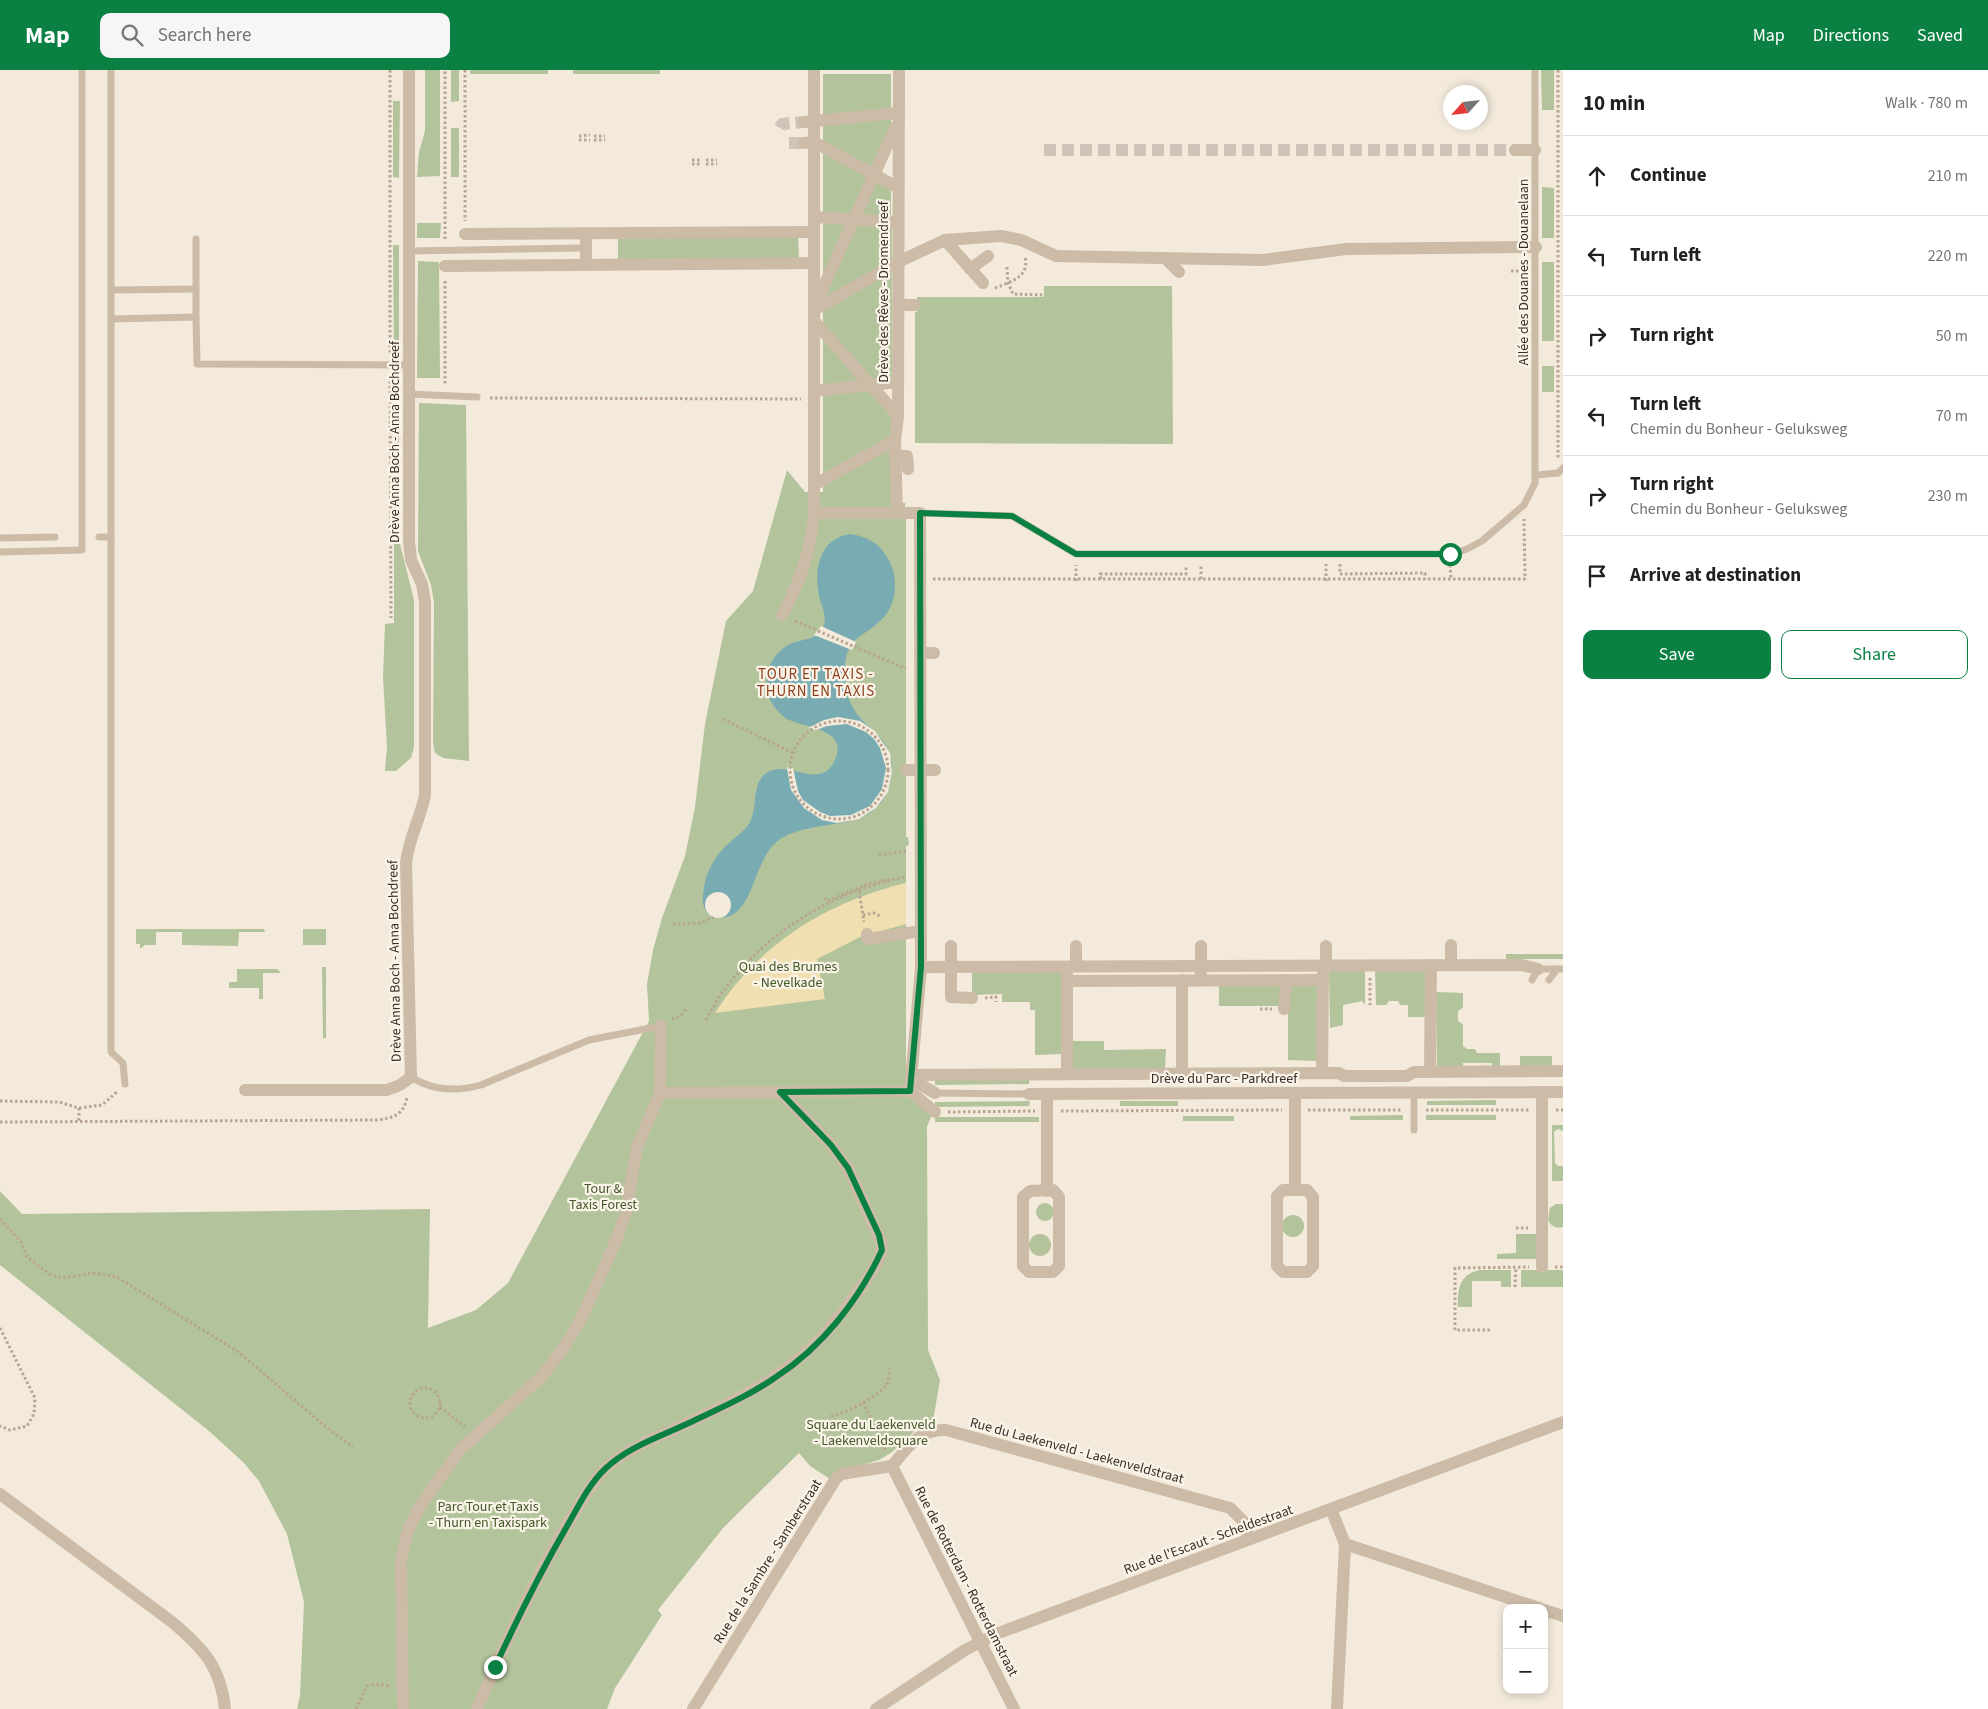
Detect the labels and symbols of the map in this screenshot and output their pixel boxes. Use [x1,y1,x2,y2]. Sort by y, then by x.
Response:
north arrow [1443,85,1488,130]
street label: Allée des Douanes - Douanelaan [1514,179,1534,365]
street label: Drève des Rêves - Dromendreef [874,200,894,383]
street label: Drève Anna Boch - Anna Bochdreef [385,340,405,543]
route start [1439,543,1462,566]
district label: TOUR ET TAXIS - THURN EN TAXIS [757,664,875,702]
street label: Drève Anna Boch - Anna Bochdreef [383,859,407,1062]
park label: Quai des Brumes - Nevelkade [739,957,837,993]
street label: Drève du Parc - Parkdreef [1151,1069,1298,1089]
park label: Tour & Taxis Forest [569,1179,637,1215]
street label: Rue du Laekenveld - Laekenveldstraat [968,1413,1186,1489]
park label: Square du Laekenveld - Laekenveldsquare [806,1415,936,1451]
street label: Rue de la Sambre - Samberstraat [709,1475,827,1648]
street label: Rue de Rotterdam - Rotterdamstraat [909,1483,1023,1680]
park label: Parc Tour et Taxis - Thurn en Taxispark [429,1497,547,1533]
street label: Rue de l'Escaut - Scheldestraat [1121,1500,1296,1580]
route end [484,1656,507,1679]

